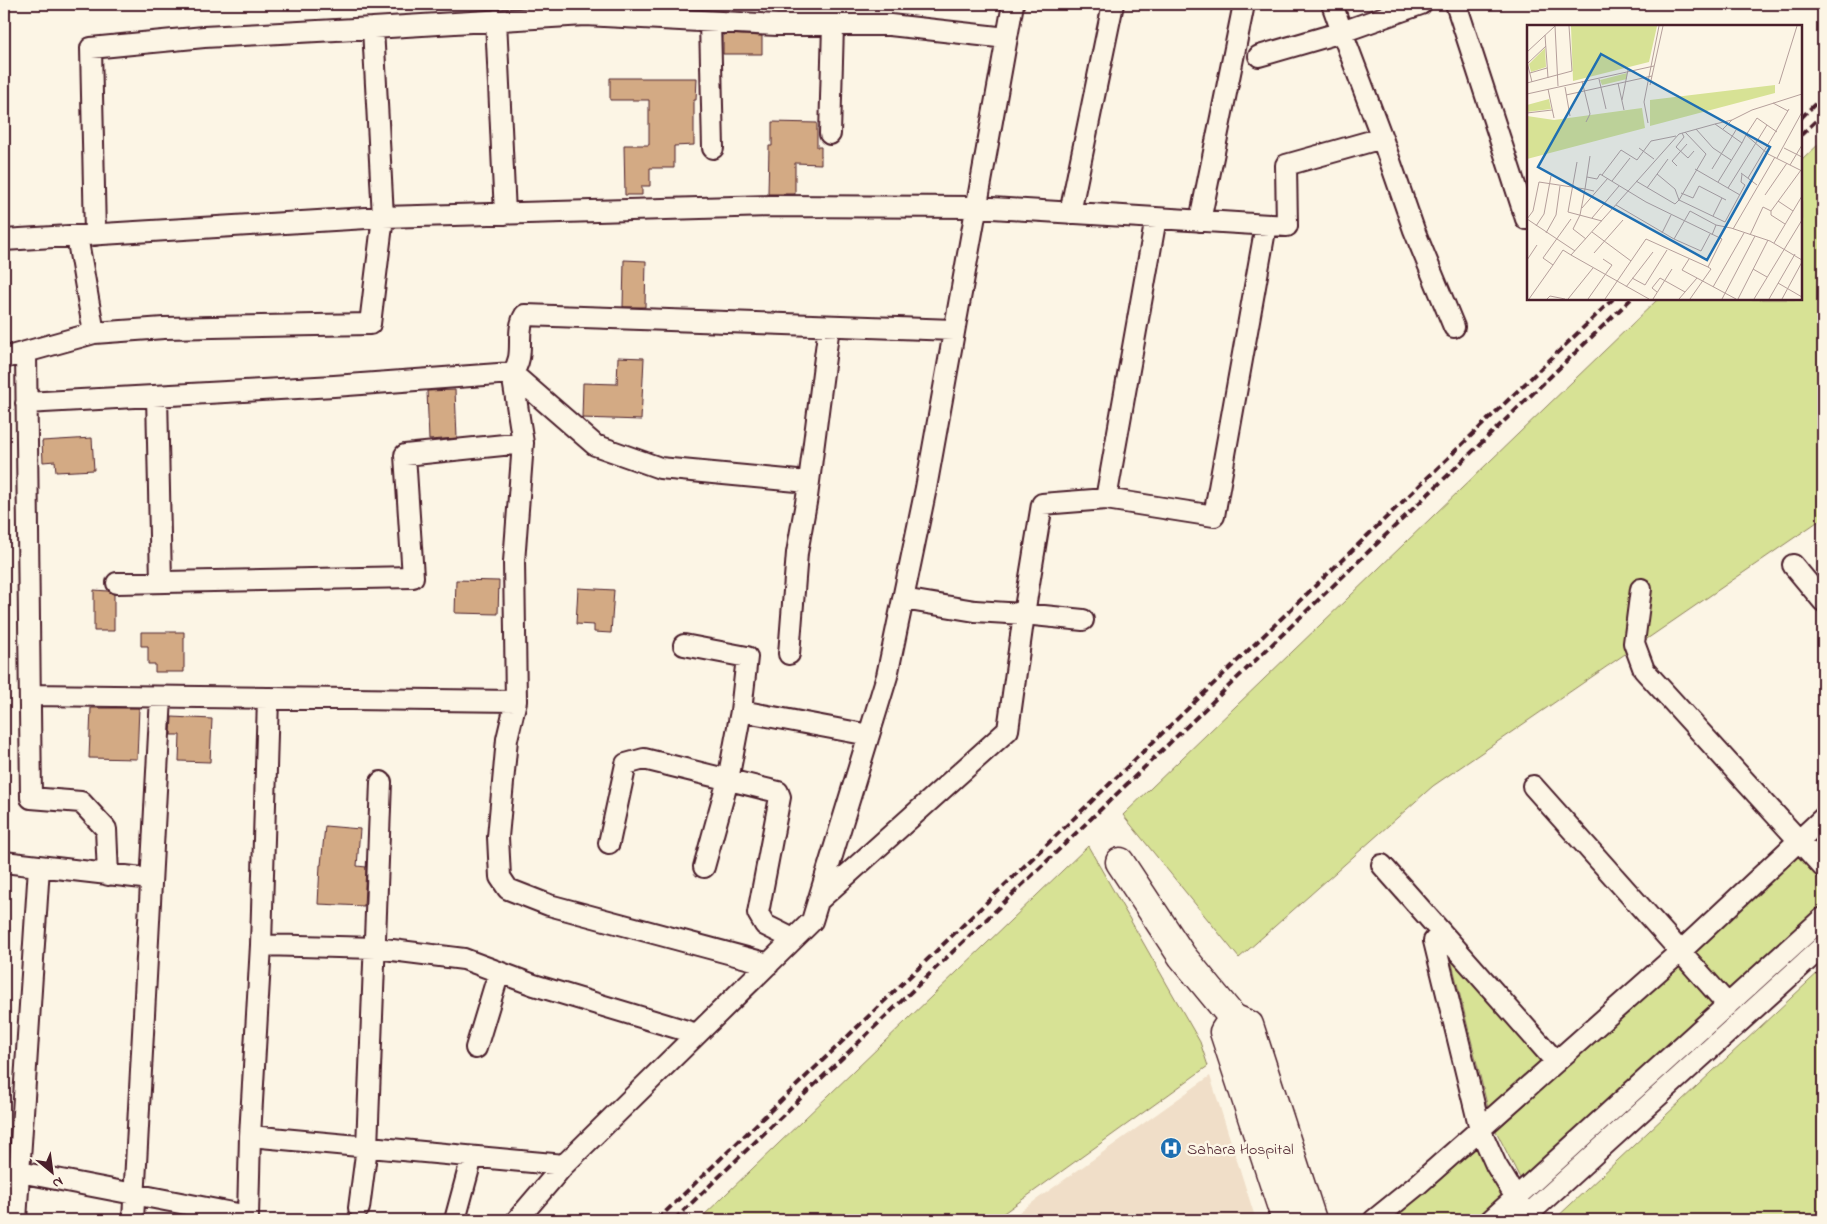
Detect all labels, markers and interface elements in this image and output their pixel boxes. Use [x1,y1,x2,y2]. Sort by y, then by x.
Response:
inset map [1527,25,1802,300]
hospital icon: Sahara Hospital [1159,1136,1183,1160]
place label: Sahara Hospital [1187,1138,1294,1162]
north arrow [28,1146,78,1196]
text: N [48,1171,67,1194]

